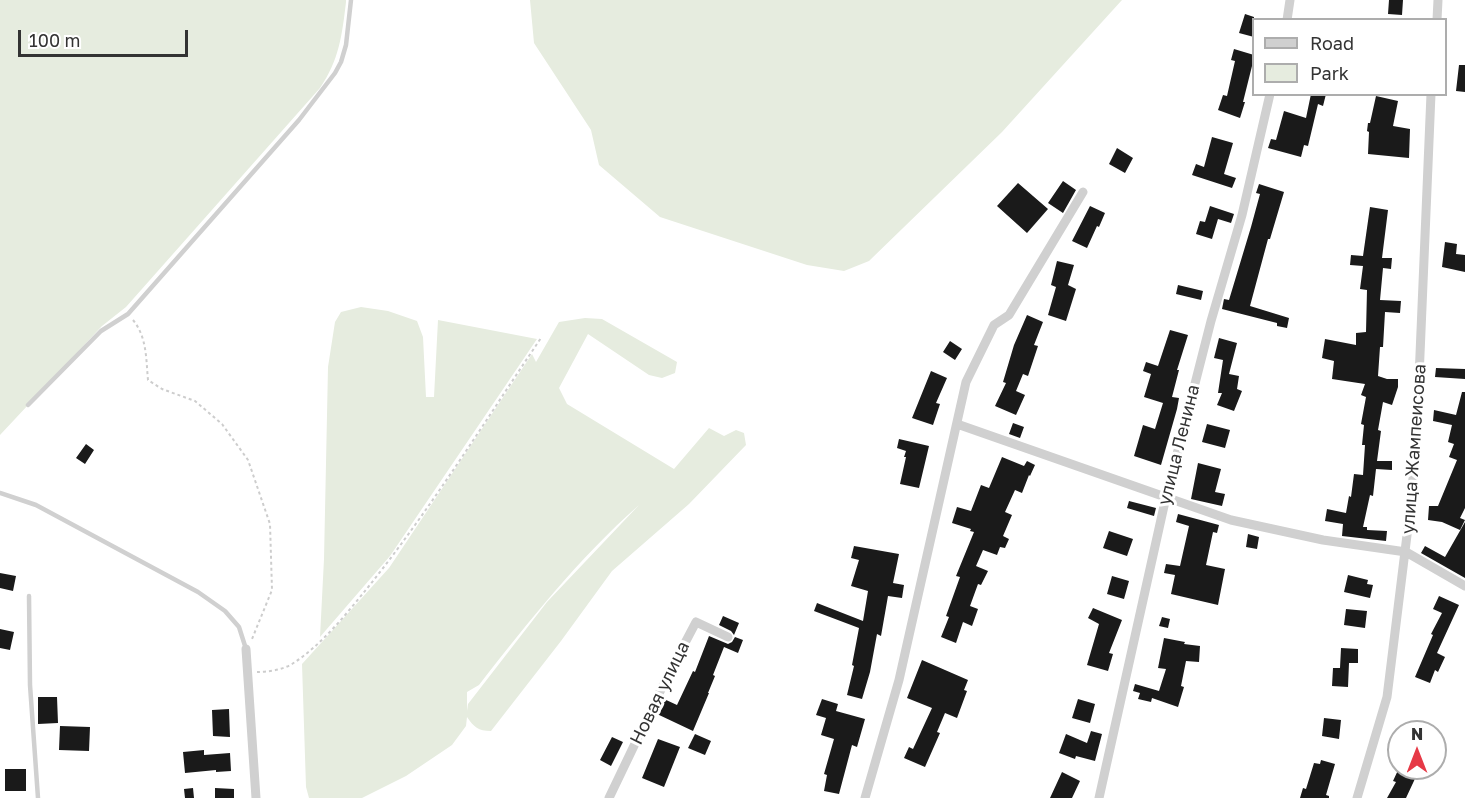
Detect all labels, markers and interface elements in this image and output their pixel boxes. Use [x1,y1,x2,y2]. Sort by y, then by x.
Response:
scale bar [21,18,190,56]
legend [1252,18,1447,96]
text: 100 m [29,29,80,51]
text: Road [1310,32,1354,54]
text: Park [1310,62,1349,84]
street label: улица Жампеисова [1397,363,1431,535]
street label: улица Ленина [1154,382,1204,508]
street label: Новая улица [626,638,694,748]
north arrow [1387,720,1447,780]
text: N [1411,724,1423,744]

